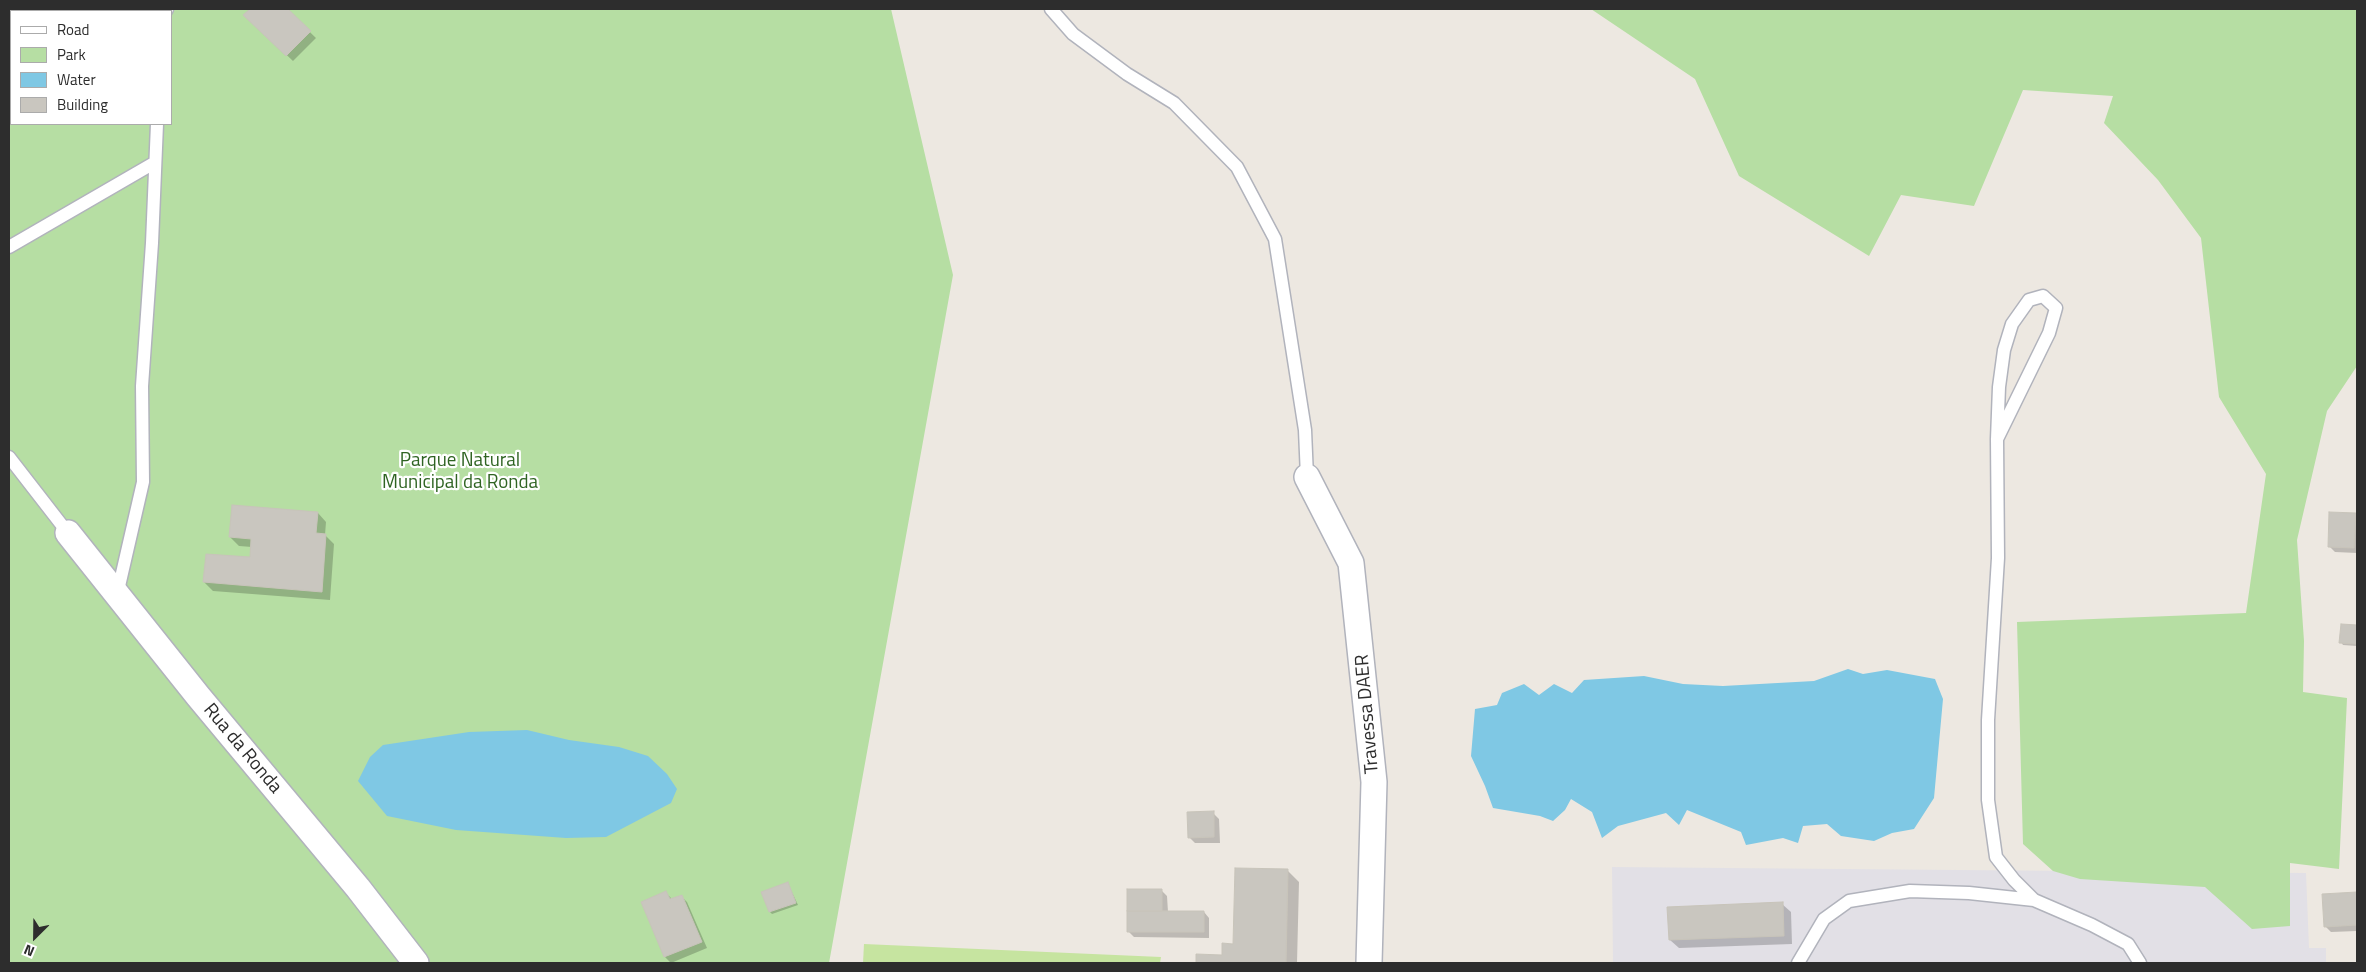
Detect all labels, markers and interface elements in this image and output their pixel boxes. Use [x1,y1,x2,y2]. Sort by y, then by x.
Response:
legend [10,10,172,125]
text: Road [57,18,89,41]
text: Park [57,43,86,66]
text: Water [57,68,96,91]
text: Building [57,93,108,116]
park label: Parque Natural Municipal da Ronda [382,450,538,494]
street label: Travessa DAER [1351,653,1385,775]
street label: Rua da Ronda [198,699,286,799]
north arrow [10,912,60,962]
text: N [20,940,38,963]

